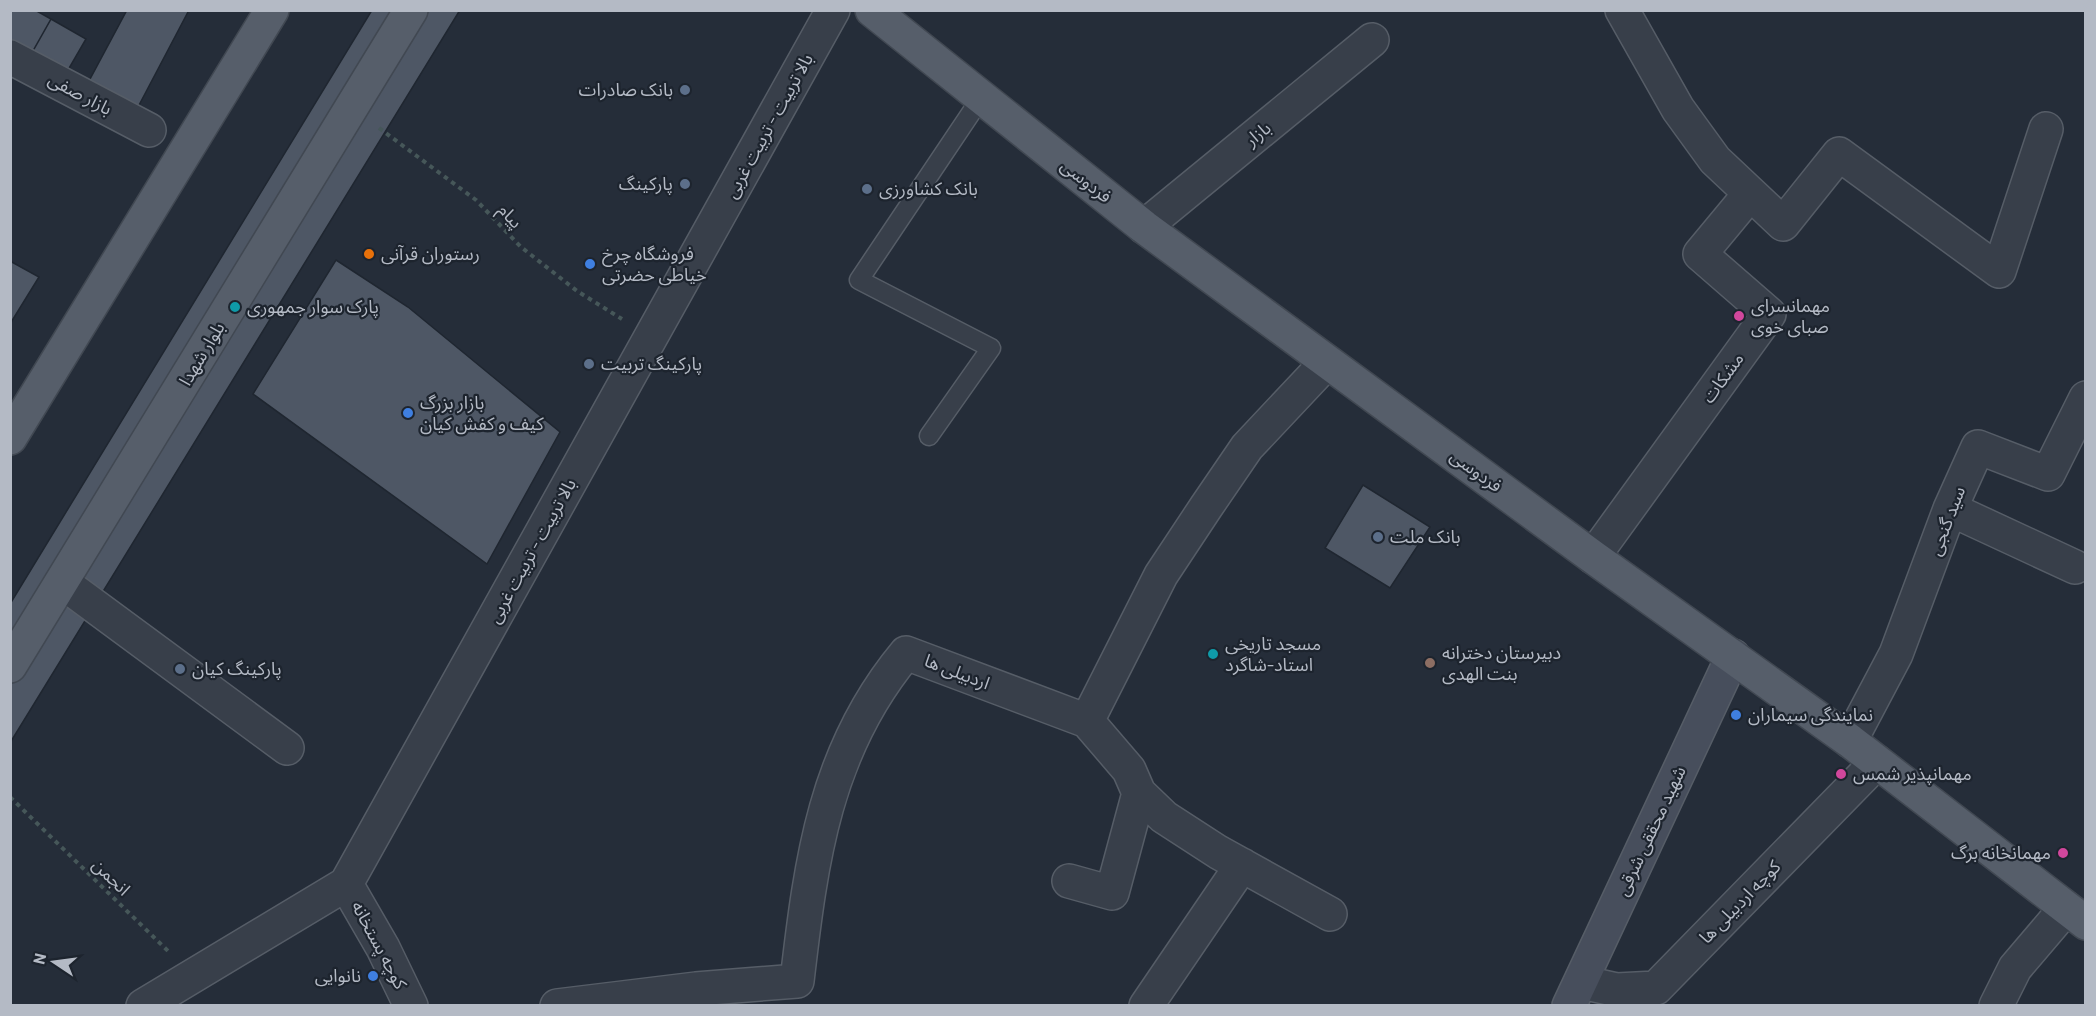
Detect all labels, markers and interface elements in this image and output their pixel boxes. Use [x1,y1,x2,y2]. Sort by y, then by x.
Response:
street label: بالا تربیت - تربیت غربی [719,49,818,202]
street label: بازار صفی [44,67,116,120]
place label: بانک صادرات [579,78,673,101]
marker: بانک صادرات [678,83,692,97]
street label: بازار [1239,116,1275,152]
street label: فردوسی [1056,153,1116,208]
place label: پارکینگ [619,172,673,195]
marker: پارکینگ [678,177,692,191]
place label: بانک کشاورزی [879,177,978,200]
marker: بانک کشاورزی [860,182,874,196]
street label: پیام [491,198,528,235]
place label: رستوران قرآنی [381,242,480,265]
place label: فروشگاه چرخ خیاطی حضرتی [602,242,707,286]
marker: رستوران قرآنی [362,247,376,261]
marker: فروشگاه چرخ خیاطی حضرتی [583,257,597,271]
place label: مهمانسرای صبای خوی [1751,294,1830,338]
place label: پارک سوار جمهوری [247,295,379,318]
marker: پارک سوار جمهوری [228,300,242,314]
marker: مهمانسرای صبای خوی [1732,309,1746,323]
street label: بلوار شهدا [174,318,230,390]
street label: مشکات [1697,348,1748,407]
place label: پارکینگ تربیت [601,352,702,375]
marker: پارکینگ تربیت [582,357,596,371]
place label: بازار بزرگ کیف و کفش کیان [420,391,544,435]
marker: بازار بزرگ کیف و کفش کیان [401,406,415,420]
street label: فردوسی [1446,444,1507,497]
street label: بالا تربیت - تربیت غربی [482,474,581,627]
street label: سید گنجی [1923,483,1970,559]
place label: بانک ملت [1390,525,1461,547]
marker: بانک ملت [1371,530,1385,544]
place label: مسجد تاریخی استاد-شاگرد [1225,632,1321,676]
place label: دبیرستان دخترانه بنت الهدی [1442,641,1561,685]
marker: مسجد تاریخی استاد-شاگرد [1206,647,1220,661]
street label: اردبیلی ها [921,649,993,695]
marker: دبیرستان دخترانه بنت الهدی [1423,656,1437,670]
place label: پارکینگ کیان [192,657,282,680]
marker: پارکینگ کیان [173,662,187,676]
place label: نمایندگی سیماران [1748,703,1873,726]
marker: نمایندگی سیماران [1729,708,1743,722]
street label: شهید محققی شرقی [1610,762,1691,899]
place label: مهمانپذیر شمس [1853,762,1972,785]
marker: مهمانپذیر شمس [1834,767,1848,781]
place label: مهمانخانه برگ [1951,841,2051,864]
marker: مهمانخانه برگ [2056,846,2070,860]
street label: انجمن [87,853,135,900]
street label: کوچه اردبیلی ها [1694,855,1786,948]
street label: کوچه پستخانه [346,897,413,993]
north arrow [24,932,84,992]
text: N [28,951,49,966]
place label: نانوایی [315,964,361,987]
marker: نانوایی [366,969,380,983]

